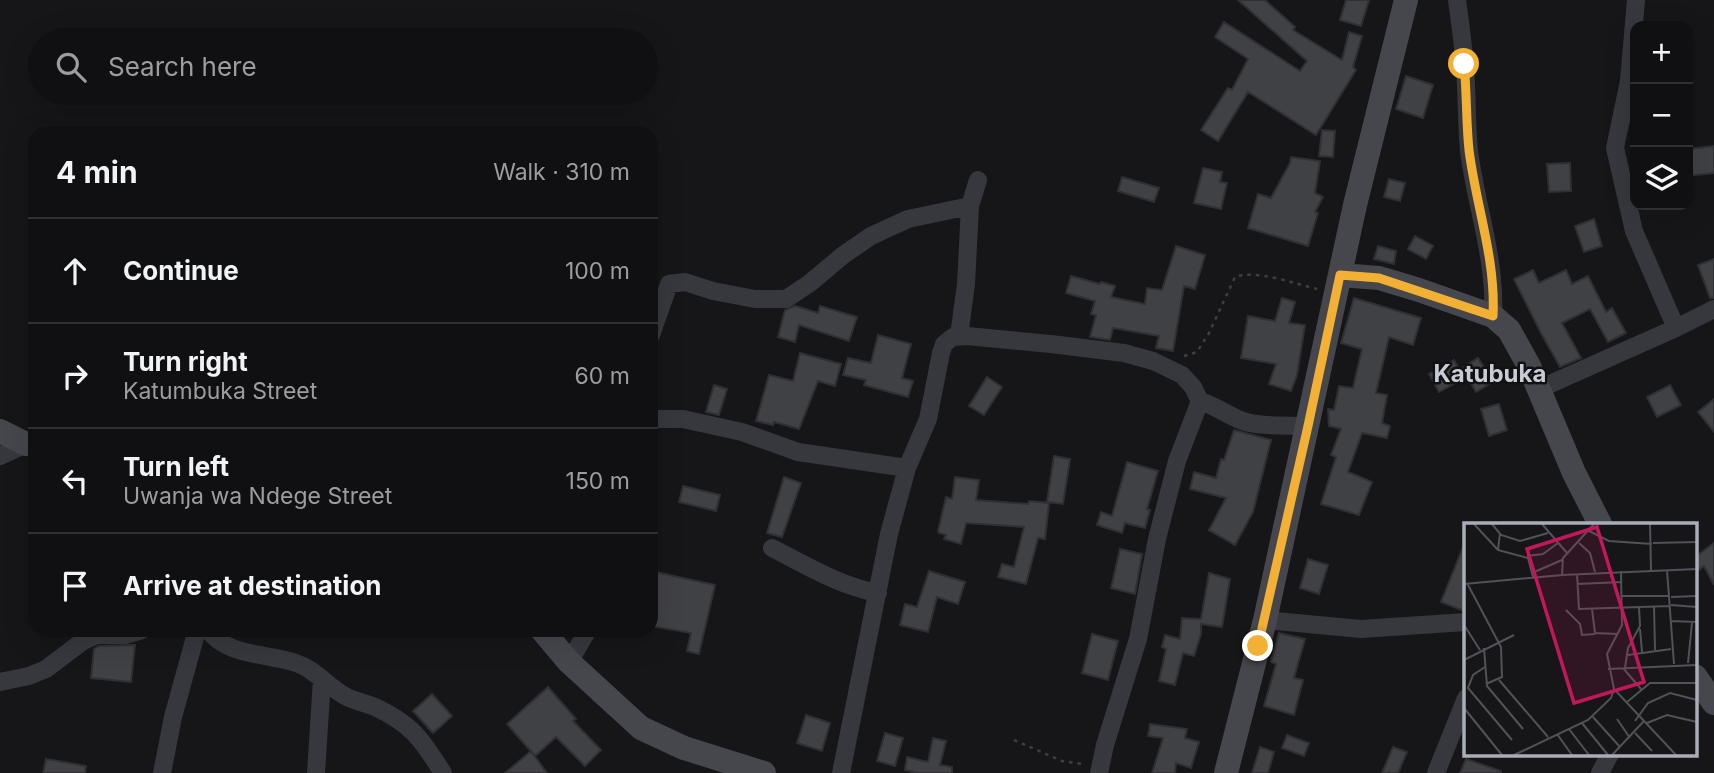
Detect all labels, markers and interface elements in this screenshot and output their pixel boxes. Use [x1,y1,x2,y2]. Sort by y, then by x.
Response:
map controls [1630,21,1693,210]
button: + [1630,21,1693,84]
search box [28,28,658,105]
icon: search [52,48,90,86]
route start [1448,48,1479,79]
text: Search here [108,51,257,82]
button: − [1630,84,1693,147]
button: layers [1630,147,1693,210]
text: 4 min [56,154,138,190]
text: Walk · 310 m [493,158,630,186]
icon: ahead [56,252,94,290]
text: Continue [123,255,239,286]
text: 100 m [565,257,630,285]
text: Turn right [123,346,248,377]
icon: right [56,357,94,395]
district label: Katubuka [1434,359,1546,388]
text: 60 m [575,362,630,390]
text: Katumbuka Street [123,377,317,405]
text: Turn left [123,451,229,482]
icon: left [56,462,94,500]
text: 150 m [566,467,630,495]
text: Uwanja wa Ndege Street [123,482,392,510]
inset map [1464,523,1696,756]
icon: arrive [56,567,94,605]
text: Arrive at destination [123,570,382,601]
route end [1242,630,1273,661]

